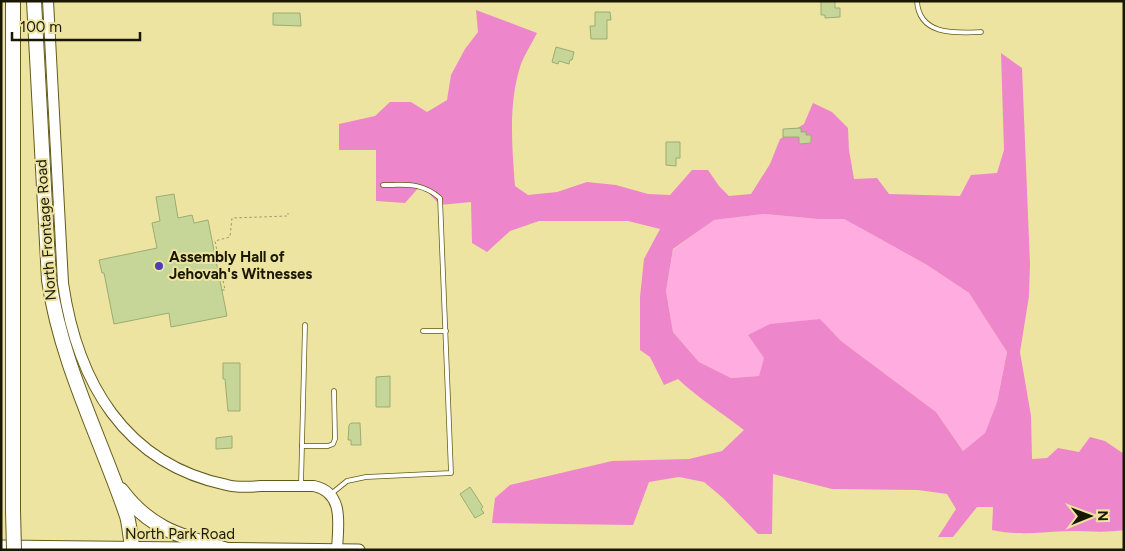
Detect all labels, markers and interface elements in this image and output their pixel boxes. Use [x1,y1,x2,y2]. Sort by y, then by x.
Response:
scale bar [12,10,140,42]
text: 100 m [20,18,62,36]
street label: North Frontage Road [32,159,60,301]
place label: Assembly Hall of Jehovah's Witnesses [169,248,312,283]
marker: Assembly Hall of Jehovah's Witnesses [153,260,165,272]
north arrow [1065,491,1115,541]
text: N [1094,510,1111,521]
street label: North Park Road [125,525,235,543]

